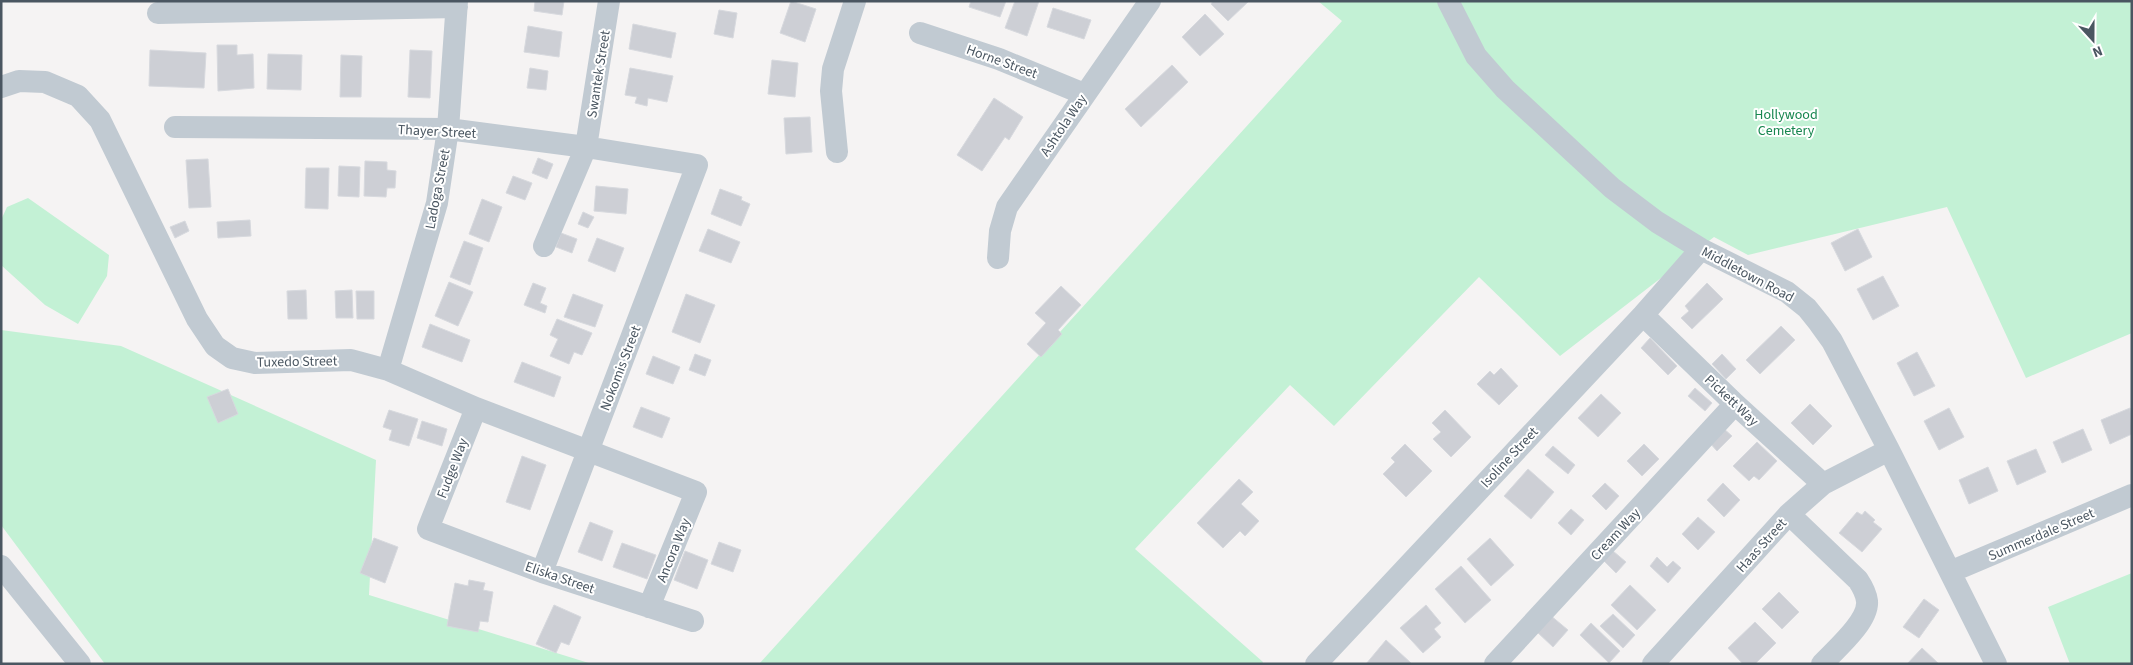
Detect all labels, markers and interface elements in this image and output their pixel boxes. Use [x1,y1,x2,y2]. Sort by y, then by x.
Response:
north arrow [2068,15,2118,65]
street label: Swantek Street [582,29,616,119]
street label: Horne Street [963,40,1040,84]
text: N [2089,40,2105,62]
street label: Ashtola Way [1036,90,1092,161]
park label: Hollywood Cemetery [1754,105,1818,141]
street label: Thayer Street [397,120,477,144]
street label: Ladoga Street [420,147,456,231]
street label: Middletown Road [1698,242,1797,308]
street label: Nokomis Street [596,323,646,414]
street label: Tuxedo Street [257,351,338,373]
street label: Pickett Way [1700,370,1763,431]
street label: Isoline Street [1476,423,1543,493]
street label: Fudge Way [432,435,474,501]
street label: Cream Way [1586,504,1646,565]
street label: Summerdale Street [1985,504,2098,566]
street label: Haas Street [1732,514,1792,577]
street label: Ancora Way [652,515,696,586]
street label: Eliska Street [522,557,597,599]

